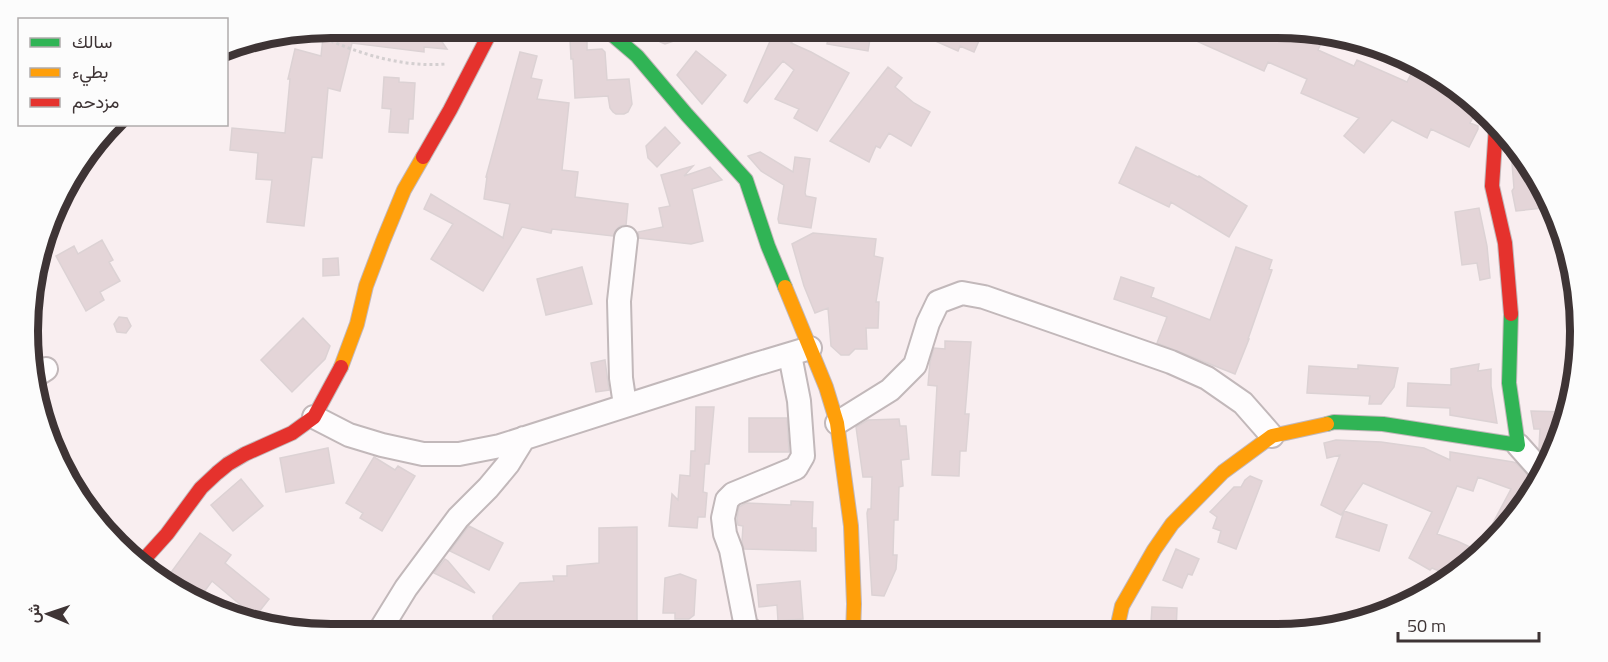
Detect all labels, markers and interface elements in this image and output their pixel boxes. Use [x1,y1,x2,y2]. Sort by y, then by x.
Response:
legend [18,18,228,126]
text: سالك [72,28,112,55]
text: بطيء [72,58,108,87]
text: مزدحم [72,88,119,115]
north arrow [18,584,78,644]
text: ش [21,603,45,624]
scale bar [1398,605,1539,643]
text: 50 m [1407,612,1446,639]

